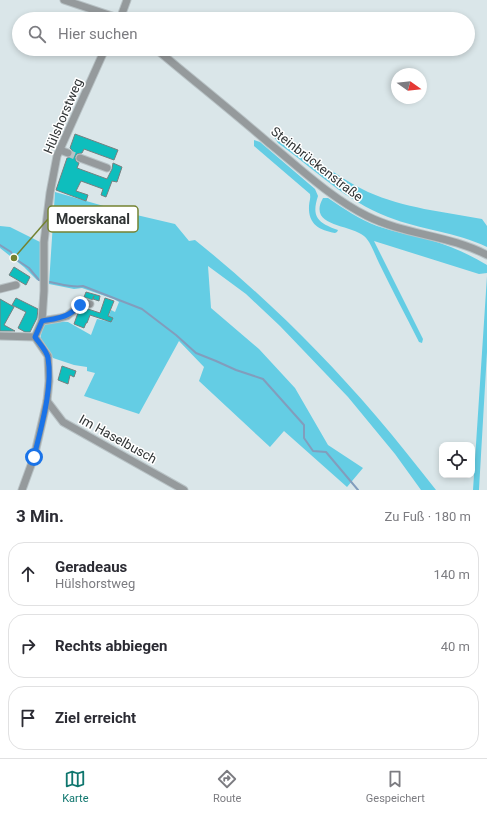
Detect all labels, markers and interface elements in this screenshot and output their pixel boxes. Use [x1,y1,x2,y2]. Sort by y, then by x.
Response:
search box [12,12,475,56]
icon: search [26,23,48,45]
text: Hier suchen [58,25,137,43]
north arrow [391,68,427,104]
street label: Hülshorstweg [40,76,86,156]
street label: Steinbrückenstraße [268,124,366,205]
callout: Moerskanal [48,206,138,232]
text: Moerskanal [56,211,130,227]
route end [71,296,89,314]
street label: Im Haselbusch [77,411,159,467]
map controls [439,442,475,478]
button: locate [439,442,475,478]
route start [25,448,43,466]
text: 3 Min. [16,506,64,526]
text: Zu Fuß · 180 m [385,509,471,524]
text: Geradeaus [55,558,127,576]
icon: ahead [17,563,39,585]
text: 140 m [433,567,470,582]
text: Hülshorstweg [55,576,135,591]
icon: right [17,635,39,657]
text: Rechts abbiegen [55,637,168,655]
text: 40 m [441,639,470,654]
icon: arrive [17,707,39,729]
text: Ziel erreicht [55,709,136,727]
tab: Karte [62,768,89,805]
tab: Route [213,768,241,805]
tab: Gespeichert [366,768,425,805]

